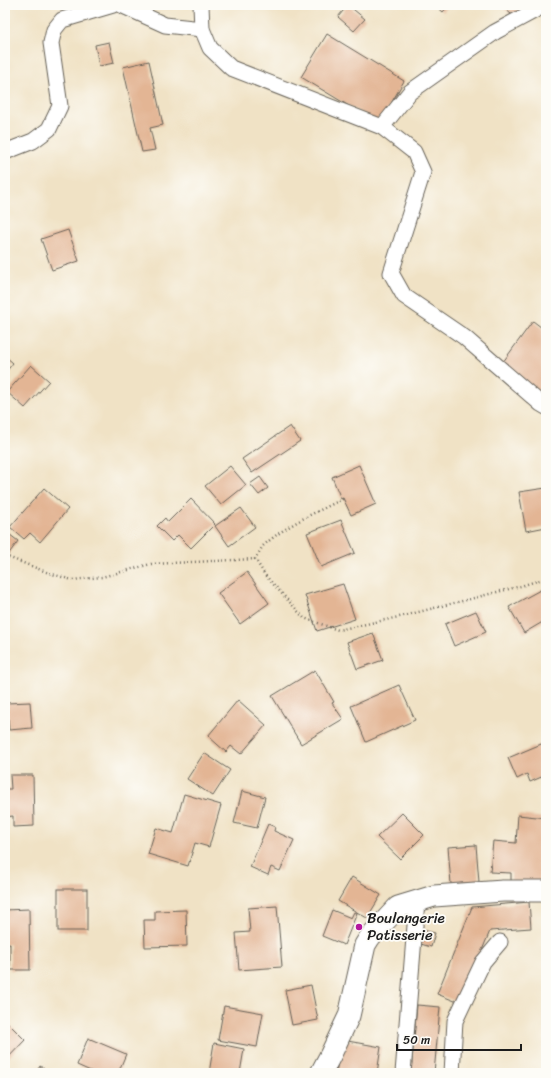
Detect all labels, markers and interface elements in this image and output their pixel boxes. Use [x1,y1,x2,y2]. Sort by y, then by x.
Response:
place label: Boulangerie Patisserie [367,905,445,948]
marker: Boulangerie Patisserie [354,922,364,932]
scale bar [397,1026,521,1052]
text: 50 m [403,1029,430,1051]

